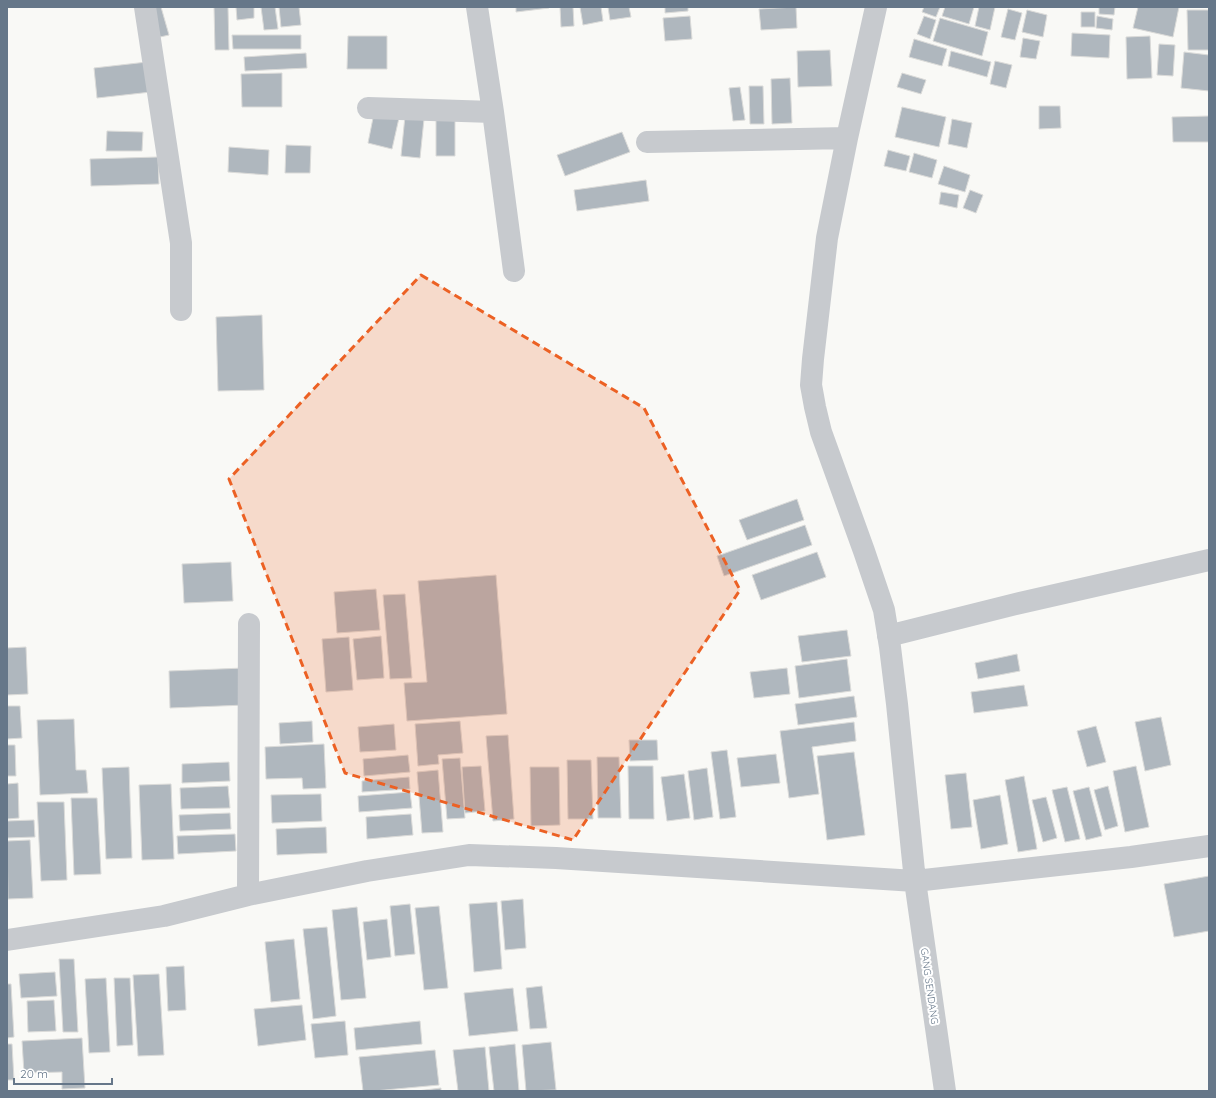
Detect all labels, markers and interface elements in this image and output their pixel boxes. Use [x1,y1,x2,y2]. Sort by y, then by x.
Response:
street label: GANG SENDANG [918,947,941,1025]
scale bar [14,1060,112,1086]
text: 20 m [20,1066,48,1081]

